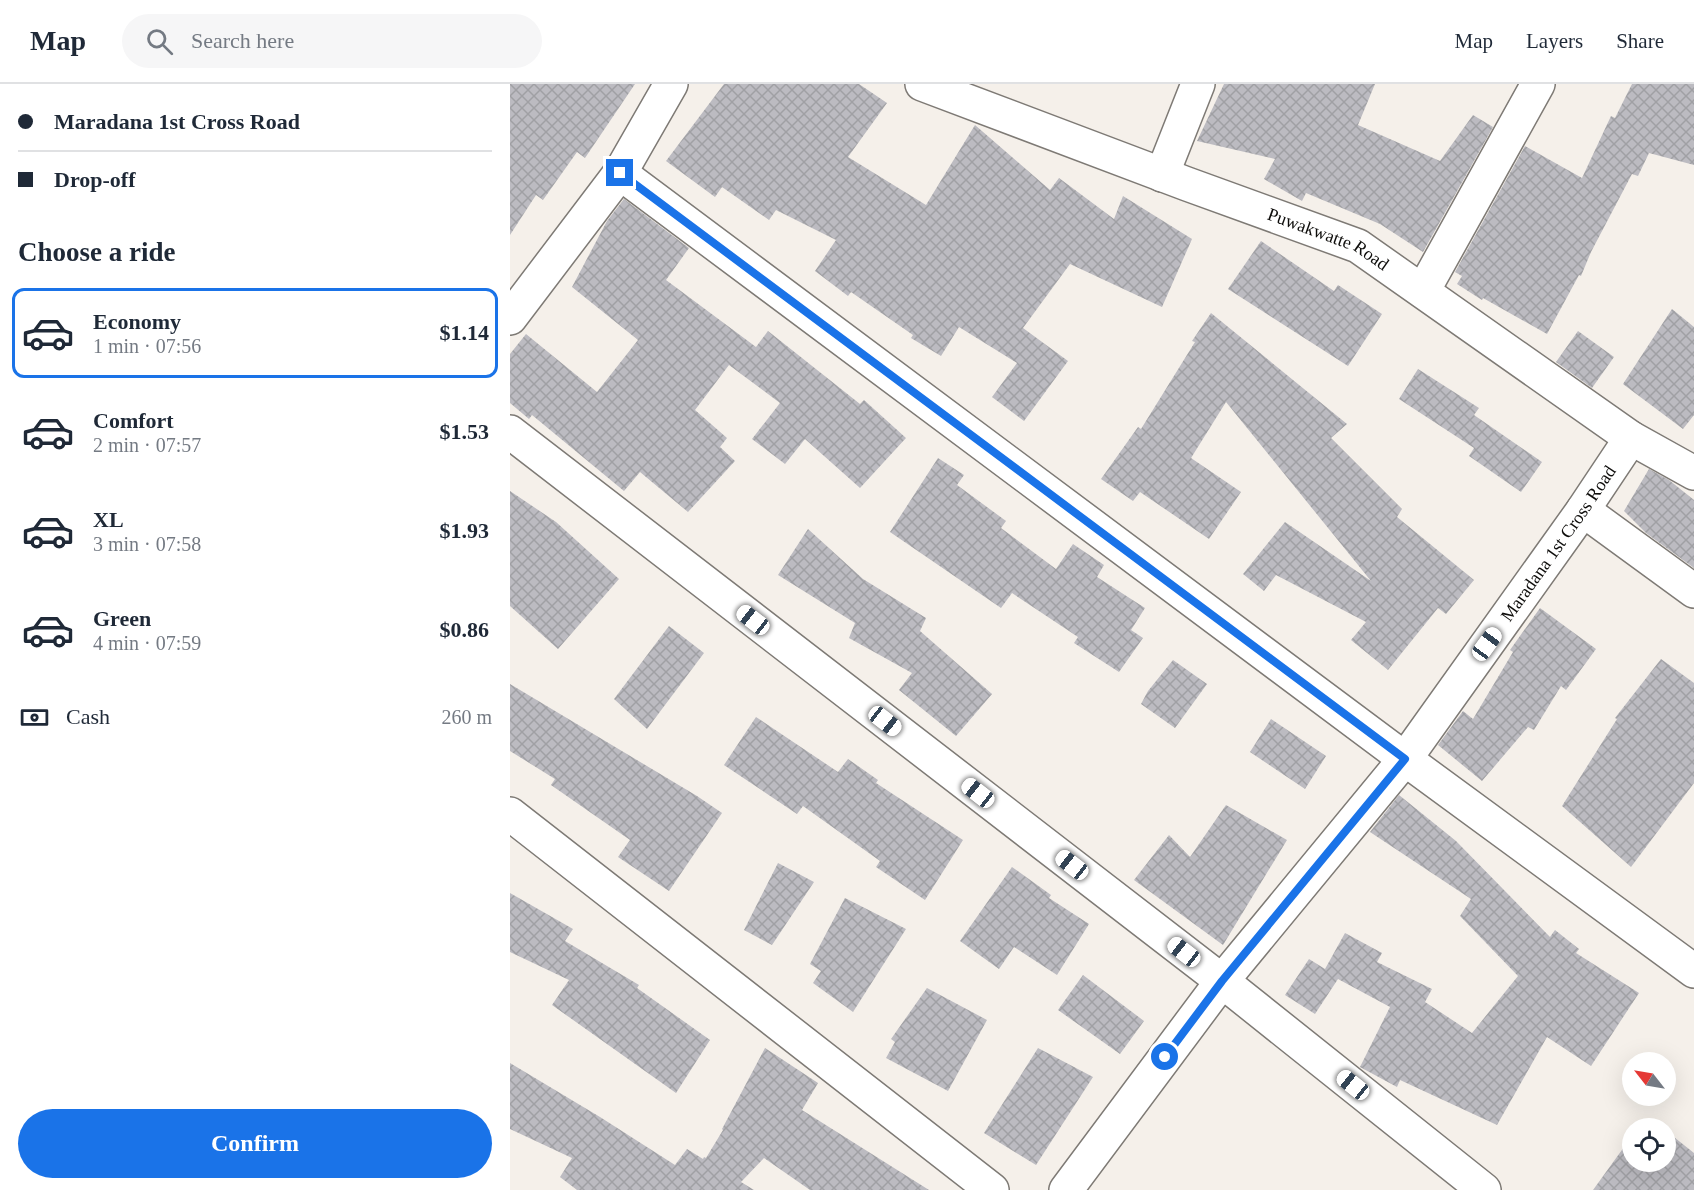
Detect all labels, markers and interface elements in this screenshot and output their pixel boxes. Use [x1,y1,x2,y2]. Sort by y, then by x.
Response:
search box [122,14,542,68]
text: Map [30,25,86,56]
icon: search [143,25,176,58]
text: Search here [191,28,294,53]
text: Map [1455,29,1493,53]
text: Layers [1526,29,1583,53]
text: Share [1616,29,1664,53]
text: Maradana 1st Cross Road [54,109,300,134]
route end [606,159,633,186]
text: Drop-off [54,167,135,192]
street label: Puwakwatte Road [1265,204,1393,274]
text: Choose a ride [18,237,176,267]
icon: car [21,306,75,360]
text: Economy [93,309,181,334]
text: $1.14 [440,320,489,345]
text: 1 min · 07:56 [93,335,201,357]
icon: car [21,405,75,459]
text: Comfort [93,408,174,433]
text: $1.53 [440,419,489,444]
text: 2 min · 07:57 [93,434,201,456]
street label: Maradana 1st Cross Road [1497,462,1620,625]
icon: car [21,504,75,558]
text: XL [93,507,124,532]
text: $1.93 [440,518,489,543]
text: 3 min · 07:58 [93,533,201,555]
car [733,602,773,638]
icon: car [21,603,75,657]
text: Green [93,606,151,631]
text: $0.86 [440,617,489,642]
car [1469,624,1505,664]
text: 4 min · 07:59 [93,632,201,654]
icon: cash [18,701,51,734]
car [865,703,905,739]
text: Cash [66,704,110,729]
text: 260 m [441,706,492,728]
car [958,775,998,811]
car [1052,847,1092,883]
car [1164,934,1204,970]
route start [1151,1043,1178,1070]
north arrow [1622,1052,1676,1106]
map controls [1622,1052,1676,1172]
car [1333,1067,1373,1103]
button: Confirm [18,1109,492,1178]
button: locate [1622,1118,1676,1172]

